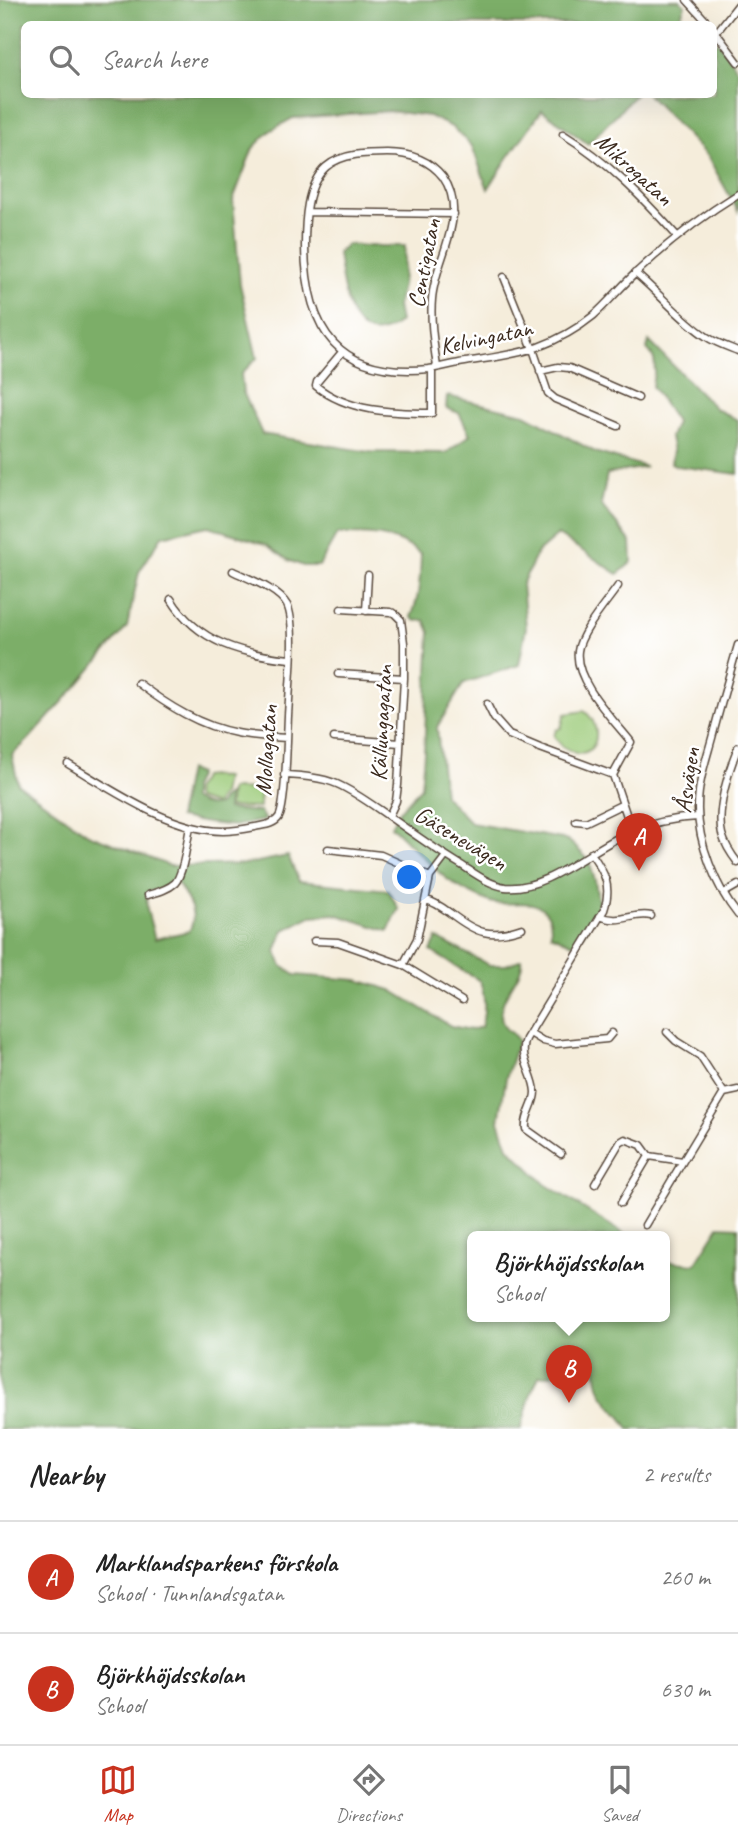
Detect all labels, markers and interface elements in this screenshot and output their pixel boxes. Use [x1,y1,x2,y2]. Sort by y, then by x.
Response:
search box [21,21,717,98]
icon: search [45,41,83,79]
text: Search here [101,43,207,76]
street label: Mikrogatan [588,126,680,212]
street label: Centigatan [401,216,447,310]
street label: Kelvingatan [437,312,536,361]
street label: Källungagatan [363,663,399,782]
street label: Mollagatan [248,703,284,796]
street label: Åsvägen [668,745,706,815]
street label: Gäsenevägen [409,799,513,877]
pin: A [616,813,662,871]
your location [392,860,426,894]
popup [467,1231,670,1322]
text: Björkhöjdsskolan [494,1246,643,1279]
text: School [494,1279,543,1308]
pin: B [546,1345,592,1403]
text: Nearby [28,1456,104,1494]
text: 2 results [643,1460,710,1489]
text: Marklandsparkens förskola [95,1546,337,1579]
text: A [45,1563,57,1592]
text: 260 m [661,1563,710,1592]
text: School · Tunnlandsgatan [95,1579,284,1608]
text: Björkhöjdsskolan [95,1658,244,1691]
text: B [45,1675,57,1704]
text: 630 m [661,1675,710,1704]
text: School [95,1691,144,1720]
tab: Map [99,1761,137,1827]
tab: Directions [336,1761,402,1827]
tab: Saved [601,1761,639,1827]

